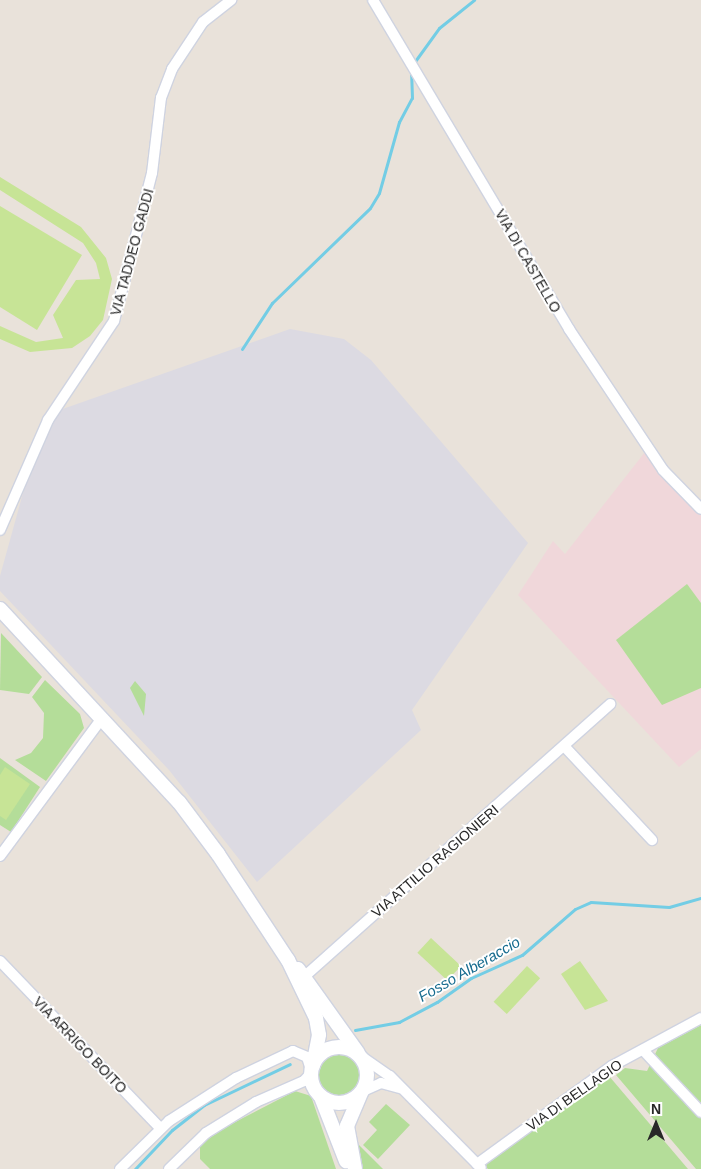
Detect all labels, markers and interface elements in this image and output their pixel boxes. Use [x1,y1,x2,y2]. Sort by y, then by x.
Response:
street label: VIA TADDEO GADDI [107,186,157,318]
street label: VIA DI CASTELLO [491,206,565,316]
street label: VIA ATTILIO RAGIONIERI [367,801,503,921]
water label: Fosso Alberaccio [415,932,523,1006]
street label: VIA ARRIGO BOITO [29,993,131,1097]
street label: VIA DI BELLAGIO [523,1056,625,1134]
north arrow [631,1099,681,1149]
text: N [651,1101,661,1117]

